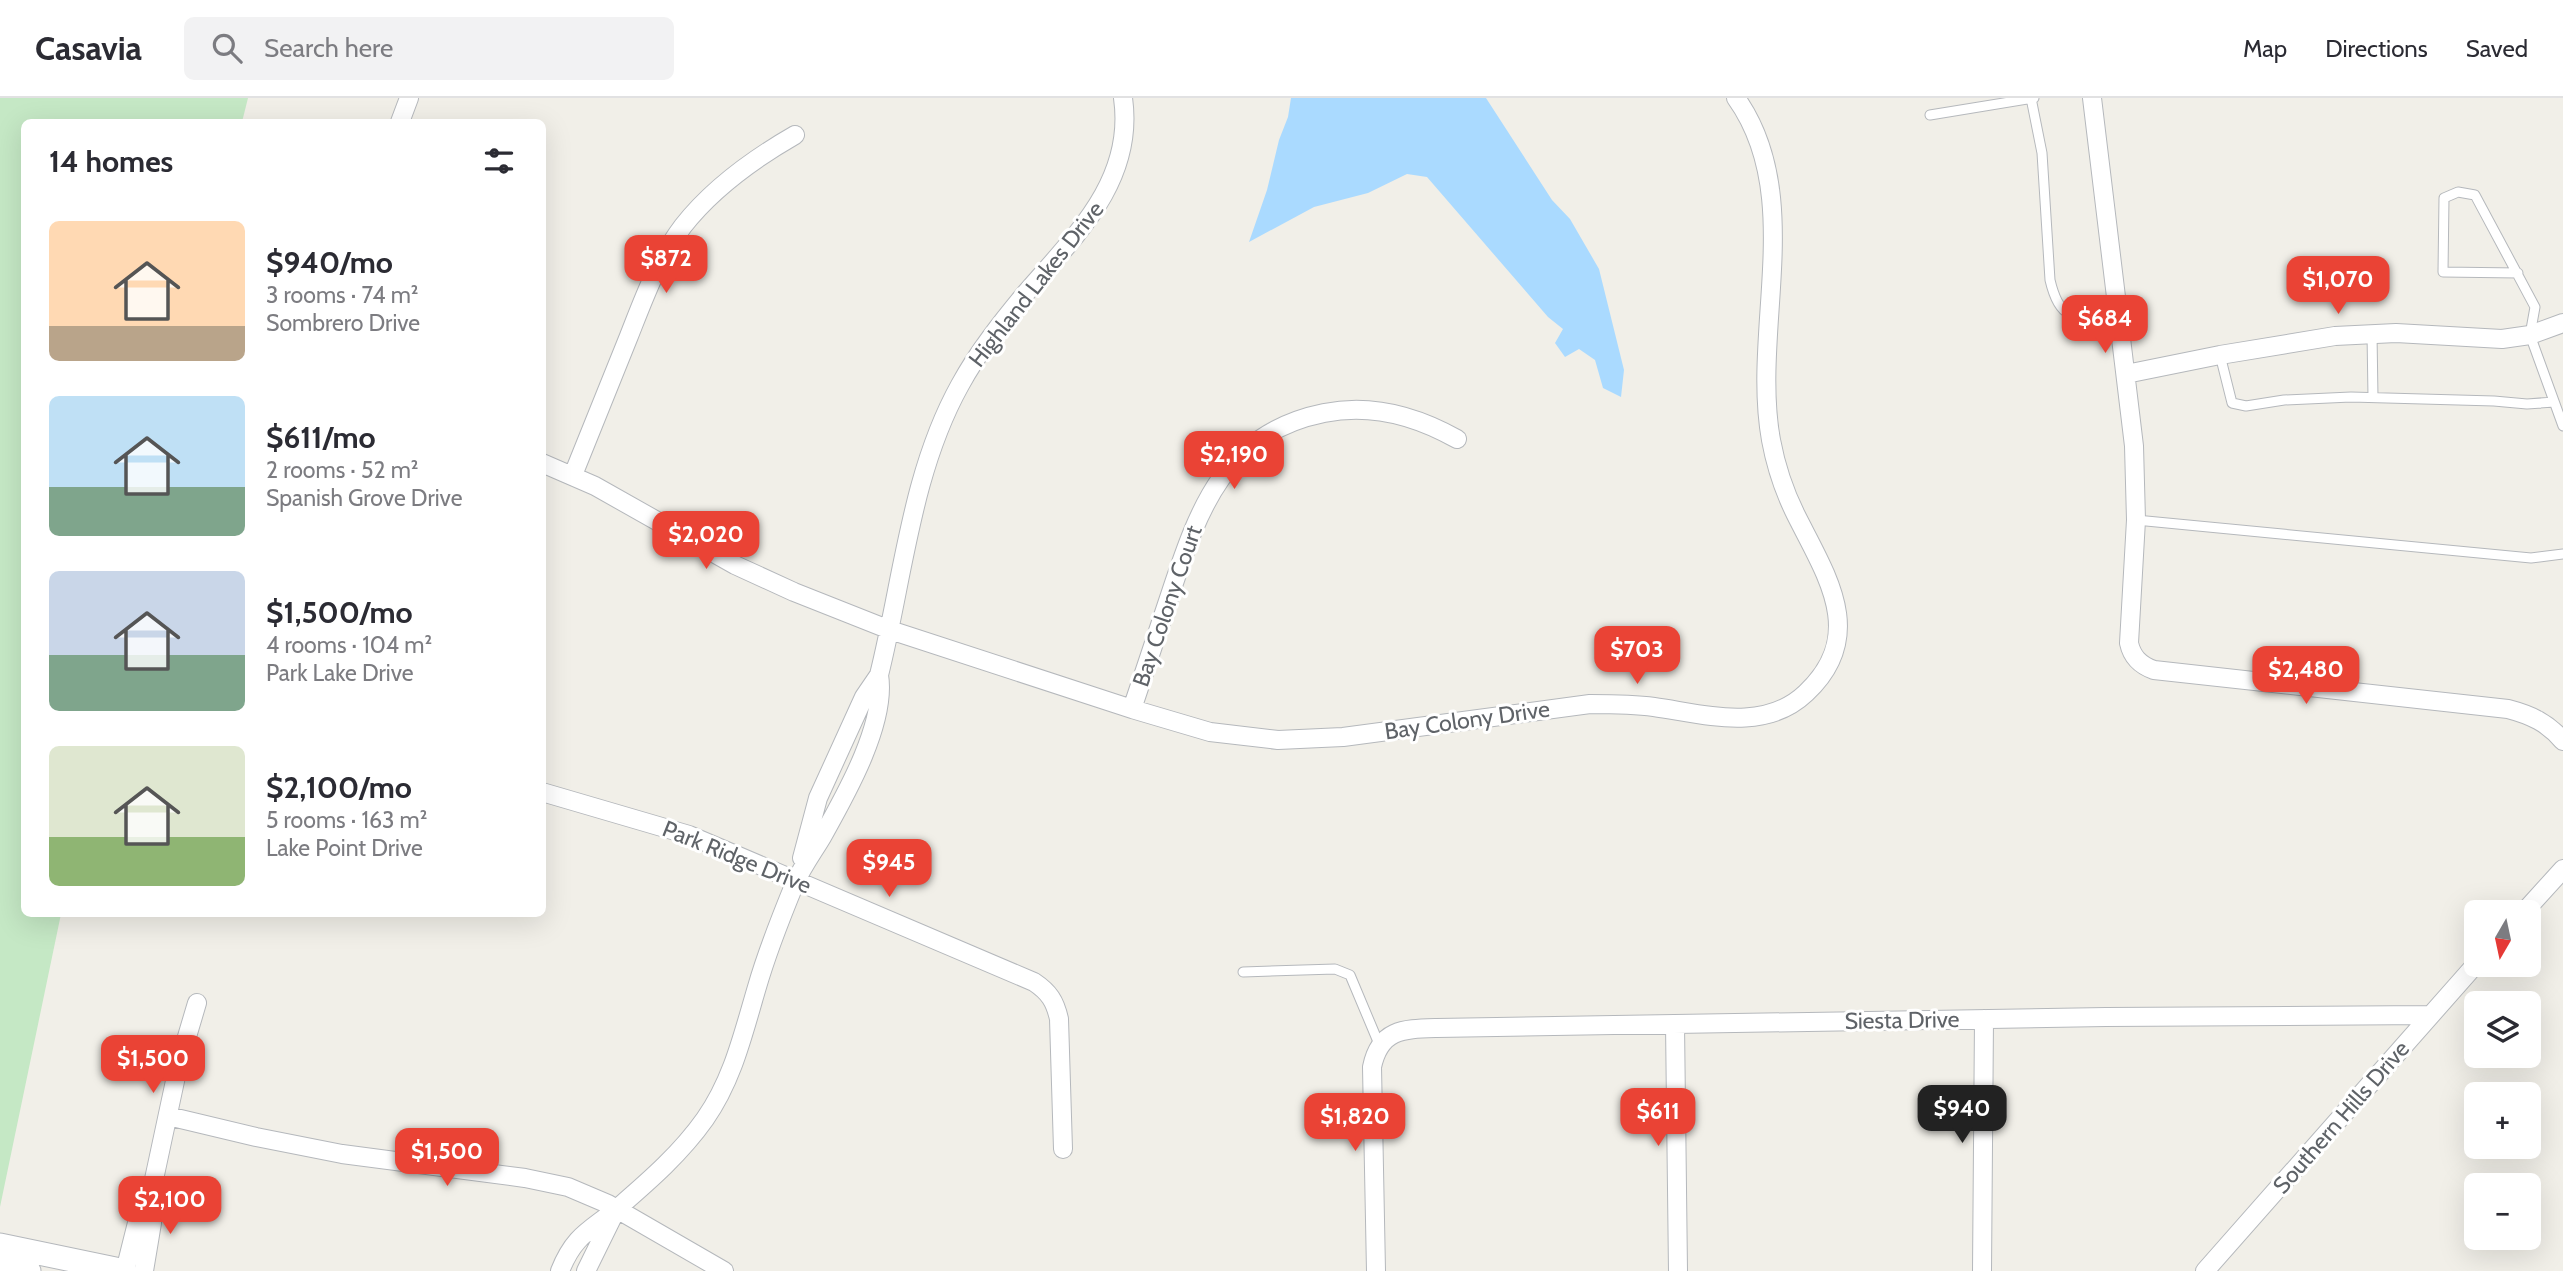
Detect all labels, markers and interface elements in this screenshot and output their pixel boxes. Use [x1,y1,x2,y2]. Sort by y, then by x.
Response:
search box [184,17,674,80]
text: Casavia [35,28,142,68]
icon: search [208,29,246,67]
text: Search here [264,32,393,64]
text: Map [2243,34,2287,63]
text: Directions [2325,34,2428,63]
text: Saved [2466,34,2528,63]
icon: filters [480,142,518,180]
text: 14 homes [49,143,173,180]
street label: Highland Lakes Drive [963,195,1110,372]
pin: $872 [625,236,707,295]
text: $940/mo [266,244,393,281]
text: $872 [640,244,692,272]
icon: home [105,249,189,333]
pin: $1,070 [2281,256,2395,316]
text: $1,070 [2303,265,2373,293]
text: 3 rooms · 74 m² [266,281,418,309]
pin: $684 [2064,296,2146,355]
text: $684 [2078,304,2132,332]
text: Sombrero Drive [266,309,420,337]
text: $611/mo [266,419,376,456]
icon: home [105,424,189,508]
pin: $2,190 [1177,432,1291,491]
text: $2,190 [1200,440,1268,468]
text: 2 rooms · 52 m² [266,456,419,484]
text: Spanish Grove Drive [266,484,462,512]
pin: $2,020 [649,512,763,571]
text: $2,020 [668,520,744,548]
street label: Bay Colony Court [1126,522,1208,690]
text: $1,500/mo [266,594,413,631]
icon: home [105,599,189,683]
pin: $703 [1596,626,1678,686]
text: 4 rooms · 104 m² [266,631,432,659]
text: $703 [1610,635,1664,663]
pin: $2,480 [2249,646,2363,706]
text: $2,480 [2268,655,2344,683]
text: Park Lake Drive [266,659,414,687]
street label: Bay Colony Drive [1383,695,1552,745]
text: $2,100/mo [266,769,412,806]
icon: home [105,774,189,858]
text: 5 rooms · 163 m² [266,806,427,834]
street label: Park Ridge Drive [659,814,816,900]
text: Lake Point Drive [266,834,423,862]
pin: $945 [848,840,930,899]
text: $945 [863,848,915,876]
north arrow [2464,900,2541,976]
map controls [2464,900,2541,1250]
button: layers [2464,991,2541,1068]
street label: Siesta Drive [1844,1005,1960,1035]
pin: $1,500 [96,1035,210,1095]
street label: Southern Hills Drive [2267,1035,2415,1199]
text: $1,500 [117,1044,189,1072]
button: + [2464,1082,2541,1159]
pin: $940 [1921,1086,2003,1145]
pin: $611 [1617,1088,1699,1148]
pin: $1,820 [1298,1094,1412,1153]
text: $940 [1934,1094,1990,1122]
text: $611 [1636,1097,1680,1125]
text: $1,820 [1320,1102,1390,1130]
pin: $1,500 [390,1128,504,1188]
text: $1,500 [411,1137,483,1165]
button: − [2464,1173,2541,1250]
pin: $2,100 [113,1176,227,1236]
text: $2,100 [134,1185,206,1213]

